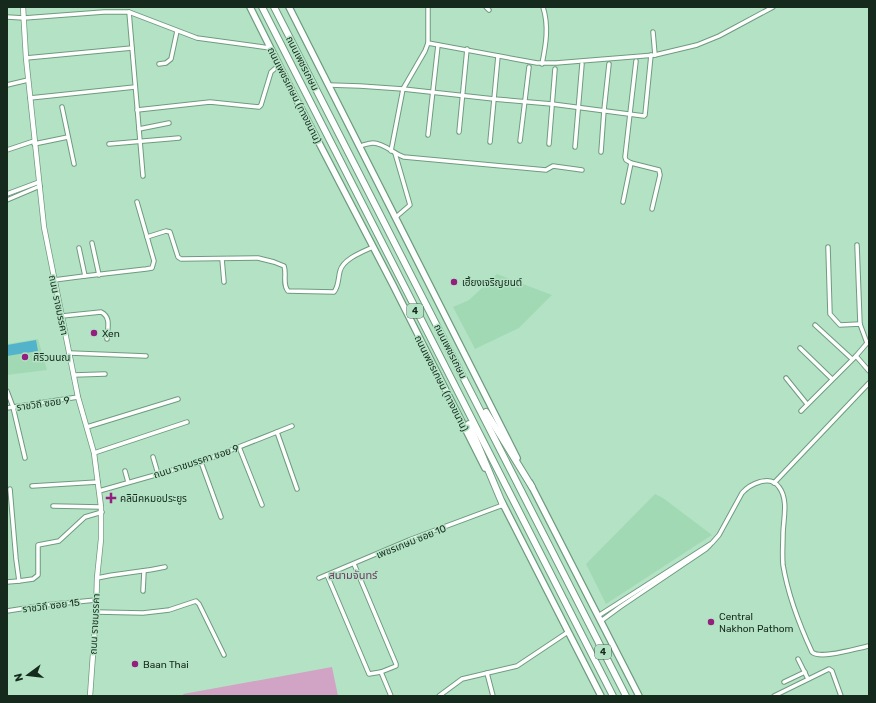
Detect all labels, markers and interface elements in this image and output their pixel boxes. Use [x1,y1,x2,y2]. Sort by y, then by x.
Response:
street label: ถนนเพชรเกษม [283,34,321,93]
street label: ถนนเพชรเกษม (ทางขนาน) [265,45,324,146]
street label: ถนน ราชมรรคา [46,274,70,336]
place label: เฮี้ยงเจริญยนต์ [462,275,522,289]
marker: เฮี้ยงเจริญยนต์ [449,277,459,287]
road number: 4 [407,304,423,318]
street label: ถนนเพชรเกษม [431,322,469,381]
marker: Xen [89,328,99,338]
place label: Xen [102,328,120,340]
street label: ถนนเพชรเกษม (ทางขนาน) [412,333,471,434]
marker: ศิริวนนณ [20,352,30,362]
place label: ศิริวนนณ [33,352,70,364]
street label: ราชวิถี ซอย 9 [16,394,71,414]
street label: ถนน ราชมรรคา ซอย 9 [152,442,241,481]
marker: คลินิคหมอประยูร [105,492,117,504]
place label: คลินิคหมอประยูร [120,493,187,505]
street label: เพชรเกษม ซอย 10 [375,522,448,561]
district label: สนามจันทร์ [329,569,378,582]
street label: ถนน ราชมรรคา [87,593,103,655]
street label: ราชวิถี ซอย 15 [22,597,81,615]
place label: Central Nakhon Pathom [719,611,794,635]
marker: Central Nakhon Pathom [706,617,716,627]
road number: 4 [595,645,611,659]
north arrow [8,655,48,695]
marker: Baan Thai [130,659,140,669]
place label: Baan Thai [143,659,189,671]
text: N [11,672,26,683]

